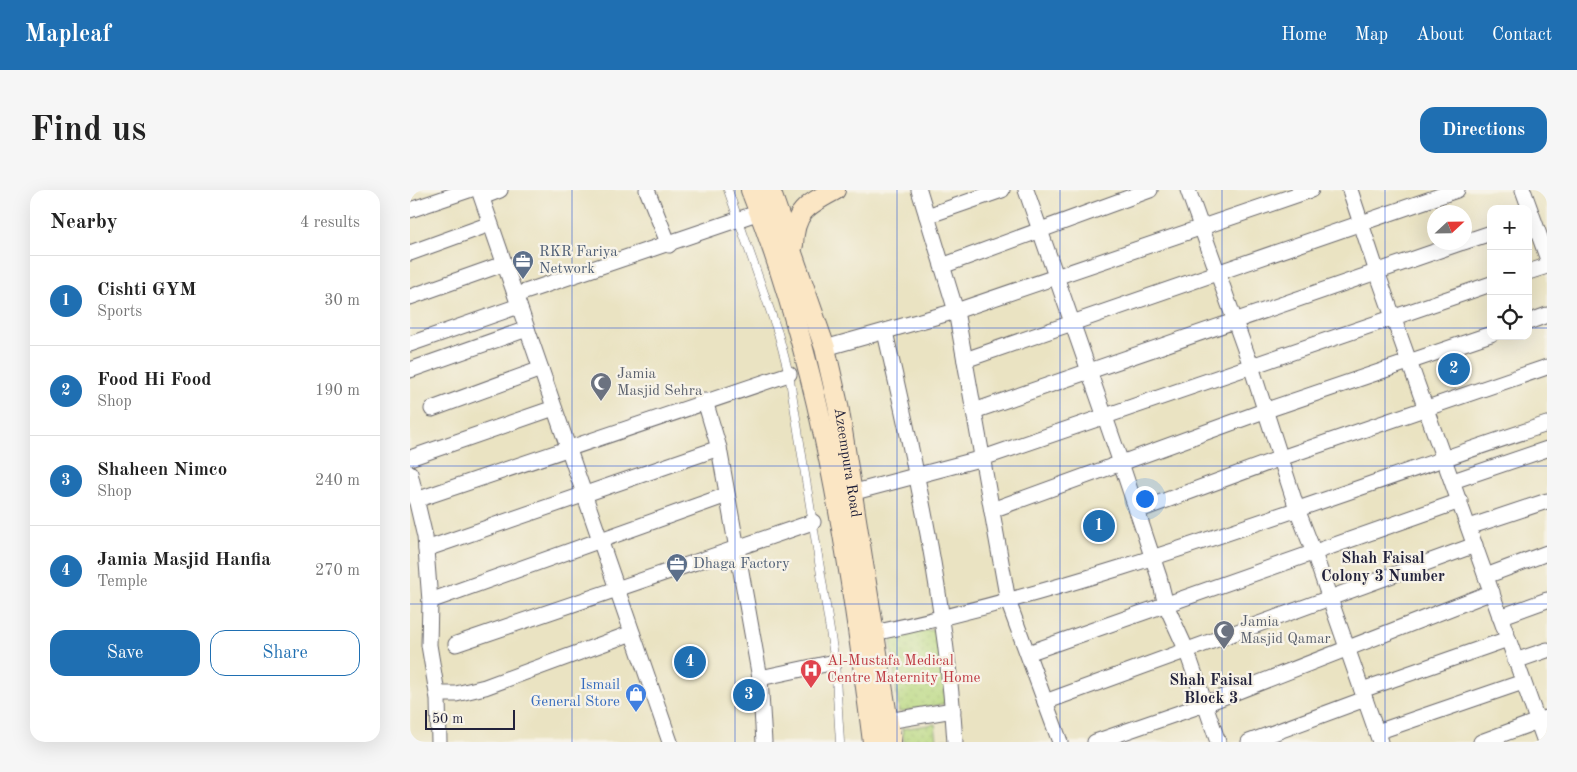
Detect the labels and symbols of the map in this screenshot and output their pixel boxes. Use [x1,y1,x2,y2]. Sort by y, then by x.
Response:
north arrow [1427,205,1472,250]
place label: RKR Fariya Network [539,245,618,277]
office icon: RKR Fariya Network [511,249,535,280]
pin: 2 [1438,350,1470,388]
place label: Jamia Masjid Sehra [617,367,703,399]
mosque icon: Jamia Masjid Sehra [589,371,613,402]
street label: Azeempura Road [831,407,863,519]
your location [1132,486,1158,512]
pin: 1 [1083,507,1115,545]
district label: Shah Faisal Colony 3 Number [1321,551,1445,585]
office icon: Dhaga Factory [665,552,689,583]
place label: Dhaga Factory [693,557,790,572]
place label: Jamia Masjid Qamar [1240,615,1331,647]
mosque icon: Jamia Masjid Qamar [1212,619,1236,650]
pin: 4 [674,643,706,681]
place label: Al-Mustafa Medical Centre Maternity Home [827,654,981,686]
hospital icon: Al-Mustafa Medical Centre Maternity Home [799,658,823,689]
district label: Shah Faisal Block 3 [1169,673,1253,707]
pin: 3 [733,676,765,714]
place label: Ismail General Store [530,678,620,710]
shop icon: Ismail General Store [624,682,648,713]
scale bar [425,707,515,730]

